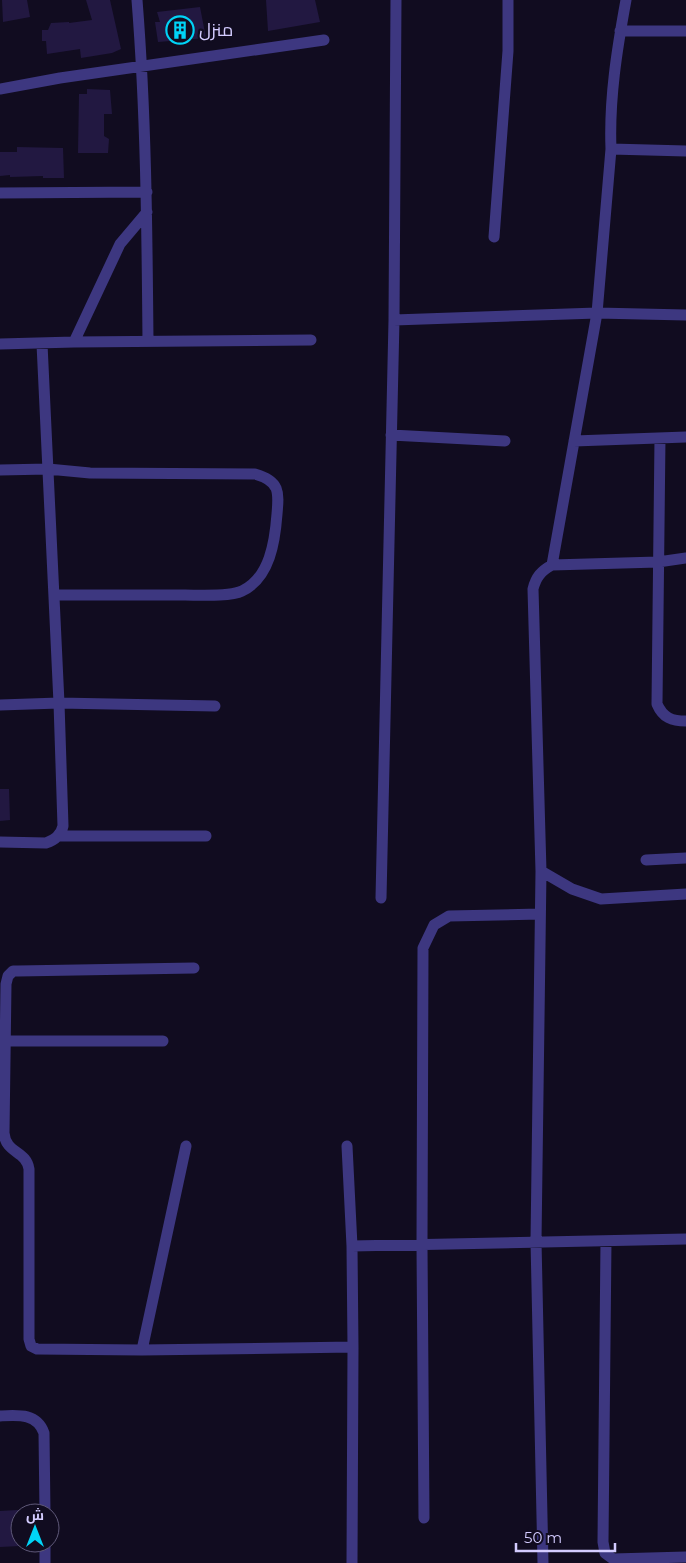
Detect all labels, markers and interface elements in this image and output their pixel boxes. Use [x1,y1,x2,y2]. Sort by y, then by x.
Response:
building icon: منزل [165,15,195,45]
place label: منزل [199,19,233,41]
north arrow [10,1503,60,1553]
text: ش [26,1506,44,1524]
scale bar [516,1520,615,1552]
text: 50 m [524,1528,562,1547]

